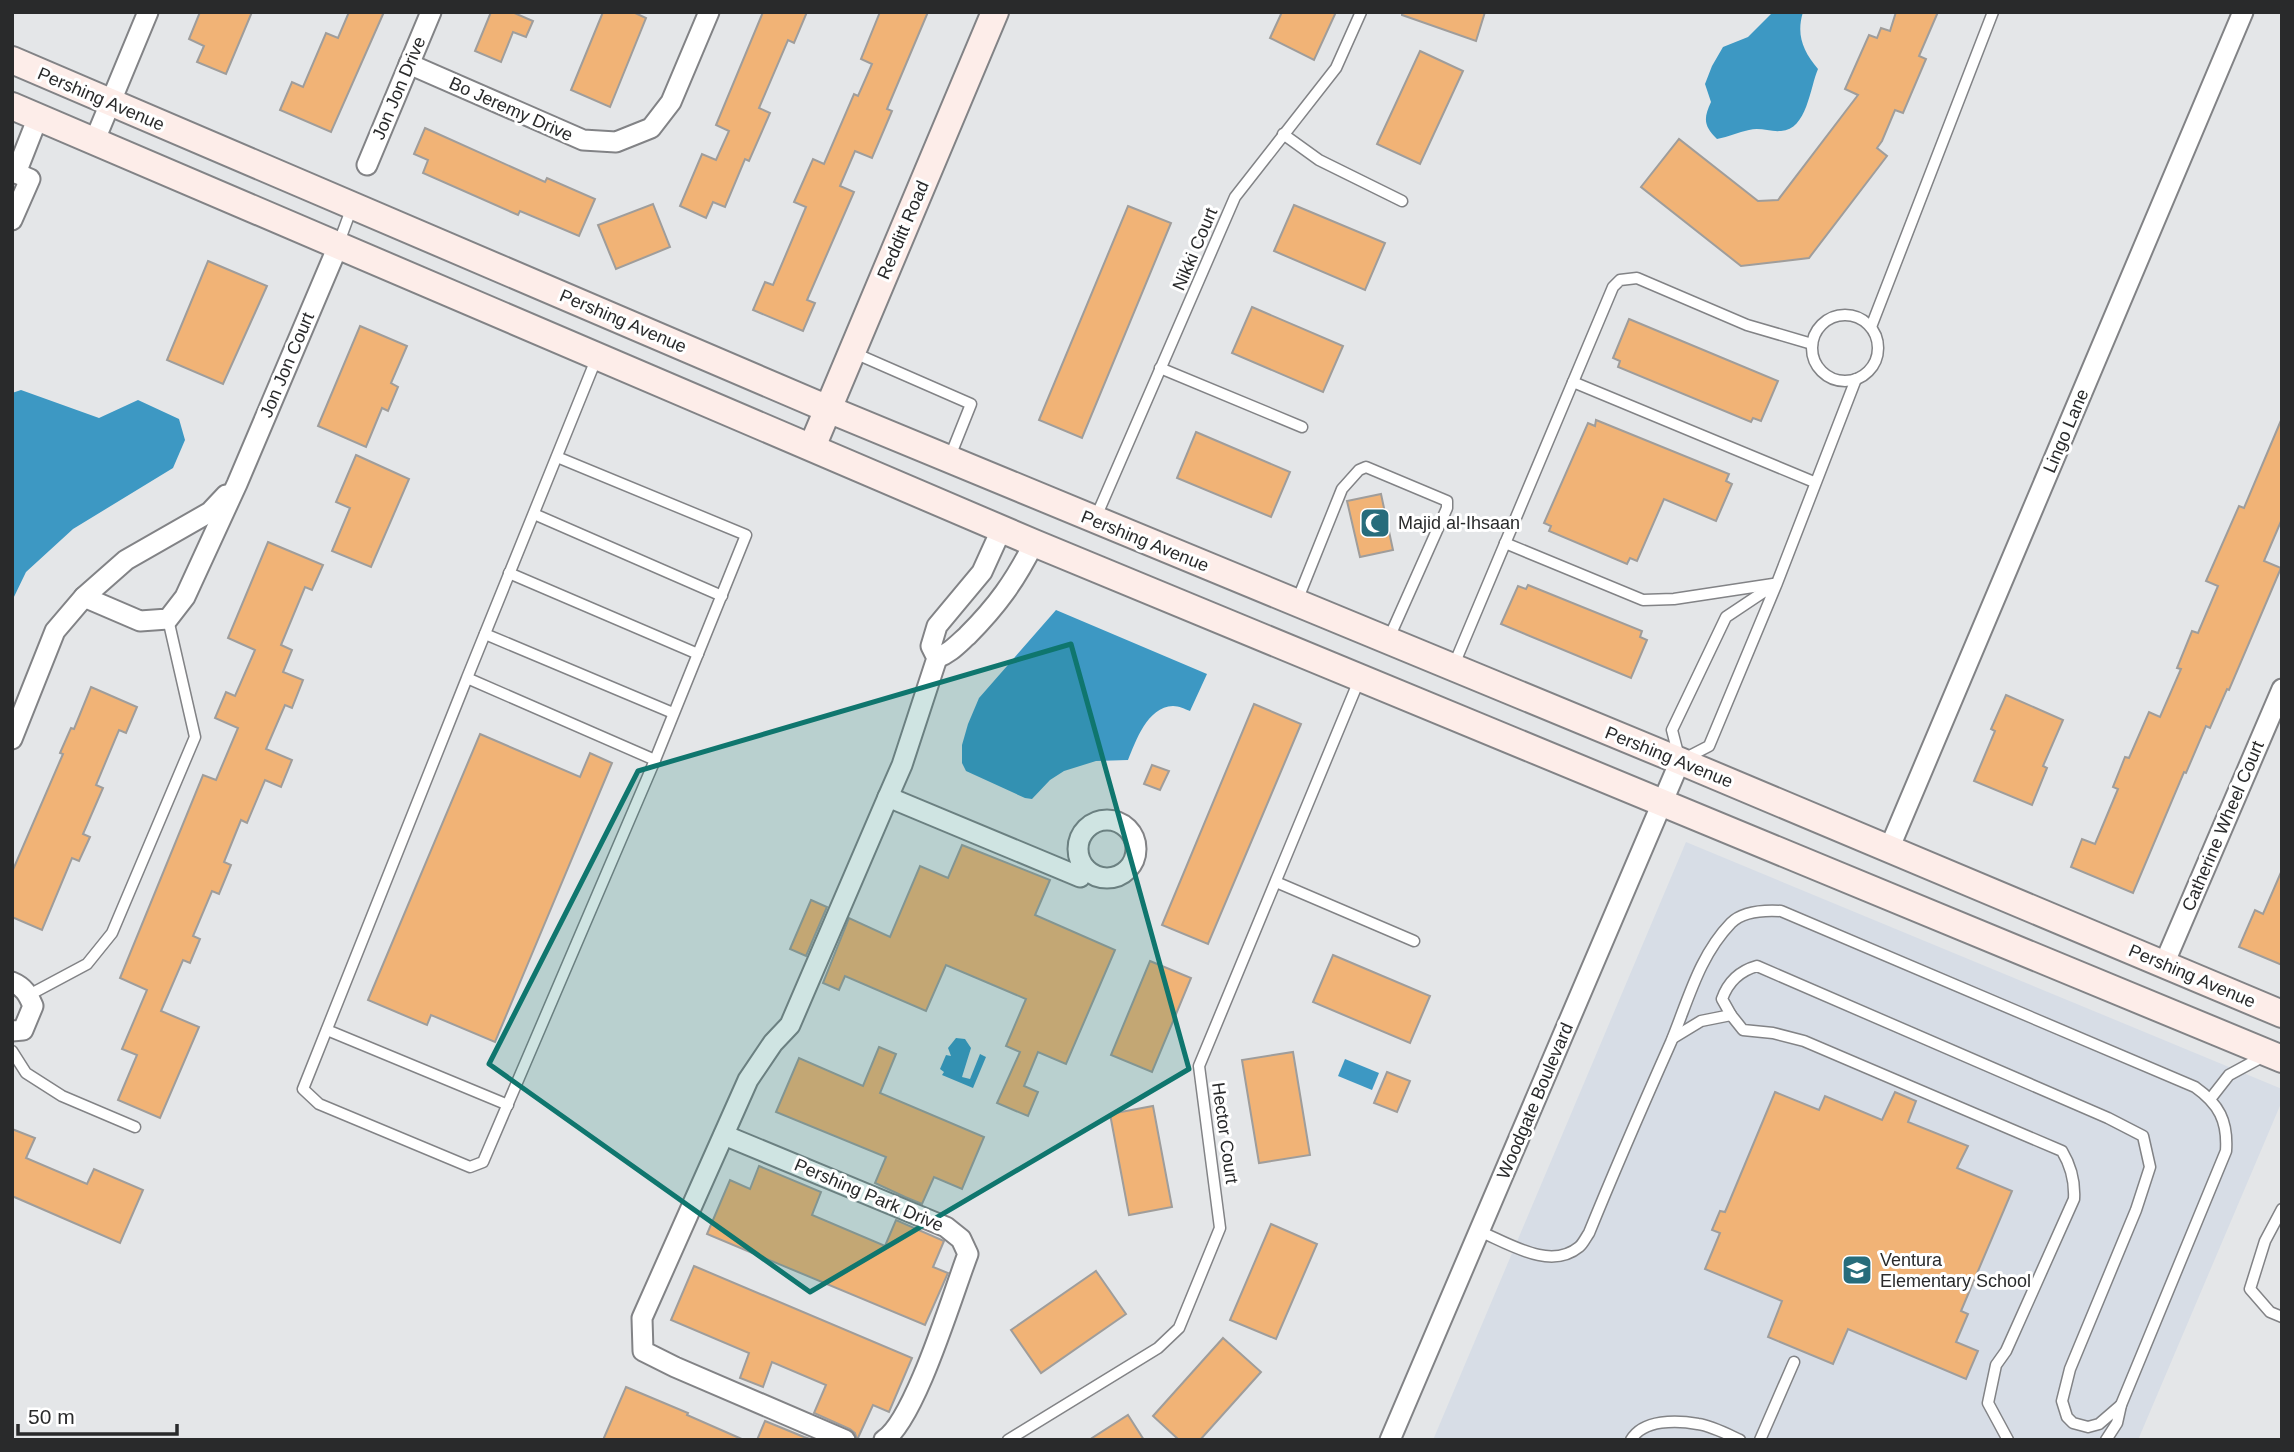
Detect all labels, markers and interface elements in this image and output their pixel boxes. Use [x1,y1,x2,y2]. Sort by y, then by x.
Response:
street label: Jon Jon Drive [368,33,430,143]
street label: Pershing Avenue [35,63,167,135]
street label: Bo Jeremy Drive [446,73,576,145]
street label: Redditt Road [873,178,933,282]
street label: Nikki Court [1169,205,1221,293]
street label: Pershing Avenue [557,285,689,357]
street label: Jon Jon Court [256,310,318,420]
street label: Lingo Lane [2039,386,2093,476]
street label: Pershing Avenue [1078,506,1212,576]
mosque icon: Majid al-Ihsaan [1358,506,1392,540]
place label: Majid al-Ihsaan [1398,513,1520,533]
street label: Pershing Avenue [1602,722,1736,792]
street label: Catherine Wheel Court [2178,738,2268,914]
street label: Pershing Avenue [2126,940,2258,1012]
street label: Woodgate Boulevard [1493,1020,1577,1182]
street label: Hector Court [1208,1081,1242,1185]
street label: Pershing Park Drive [791,1155,947,1235]
place label: Ventura Elementary School [1880,1250,2031,1291]
school or university icon: Ventura Elementary School [1840,1253,1874,1287]
scale bar [18,1392,177,1436]
text: 50 m [28,1405,75,1428]

